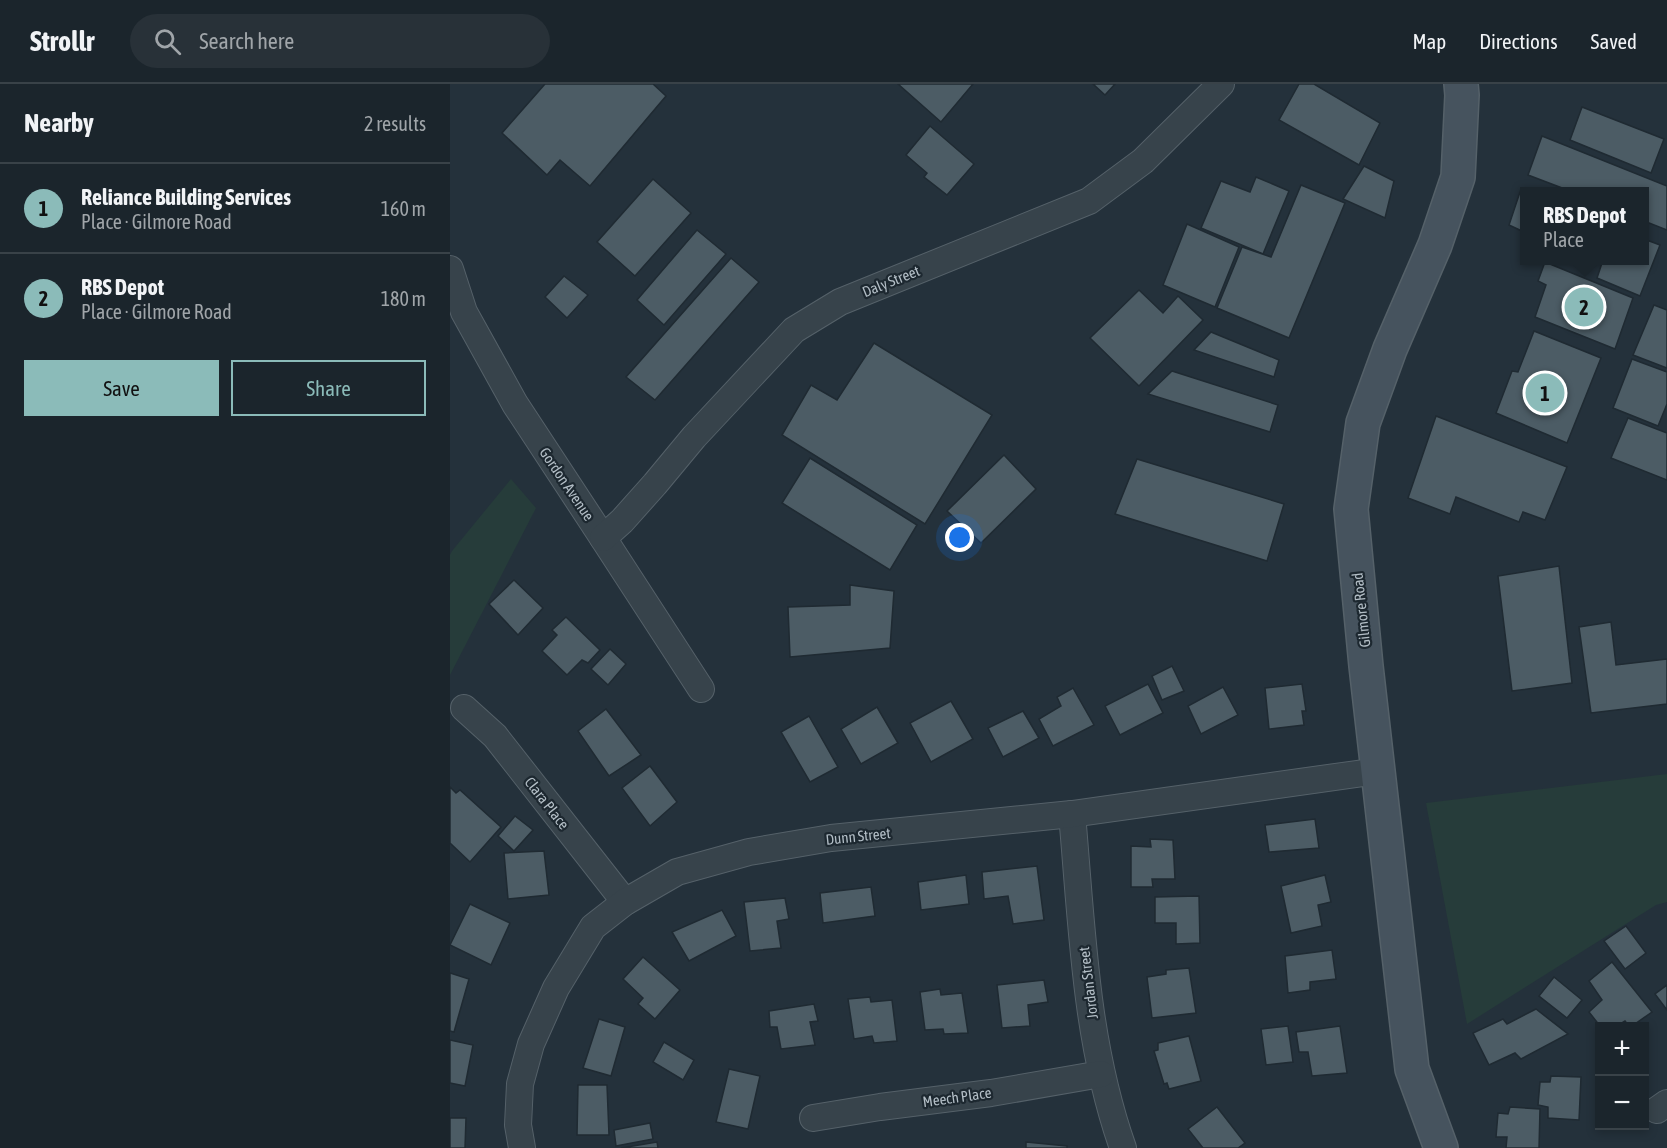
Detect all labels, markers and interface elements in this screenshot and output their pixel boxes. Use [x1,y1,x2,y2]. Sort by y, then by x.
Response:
search box [130,14,550,68]
text: Strollr [30,25,94,57]
icon: search [151,25,184,58]
text: Search here [199,28,294,54]
text: Map [1412,29,1446,53]
text: Directions [1479,29,1558,53]
text: Saved [1591,29,1637,53]
text: Nearby [24,108,94,138]
text: 2 results [364,112,426,135]
text: Reliance Building Services [81,184,291,210]
popup [1520,187,1649,265]
text: 1 [39,197,48,220]
text: 160 m [381,197,426,220]
text: RBS Depot [1543,202,1626,228]
text: Place · Gilmore Road [81,210,232,233]
text: Place [1543,228,1584,251]
street label: Daly Street [860,262,922,300]
text: RBS Depot [81,274,164,300]
pin: 2 [1564,284,1604,330]
text: 2 [39,287,48,310]
text: 180 m [381,287,426,310]
text: Place · Gilmore Road [81,300,232,323]
button: Save [24,360,219,416]
button: Share [231,360,426,416]
pin: 1 [1526,370,1564,416]
street label: Gordon Avenue [536,444,598,524]
your location [945,523,974,552]
street label: Gilmore Road [1349,572,1373,648]
street label: Clara Place [521,774,573,833]
street label: Dunn Street [825,824,891,848]
street label: Jordan Street [1075,946,1101,1020]
map controls [1595,1022,1649,1130]
button: + [1595,1022,1649,1076]
button: − [1595,1076,1649,1130]
street label: Meech Place [922,1084,993,1110]

